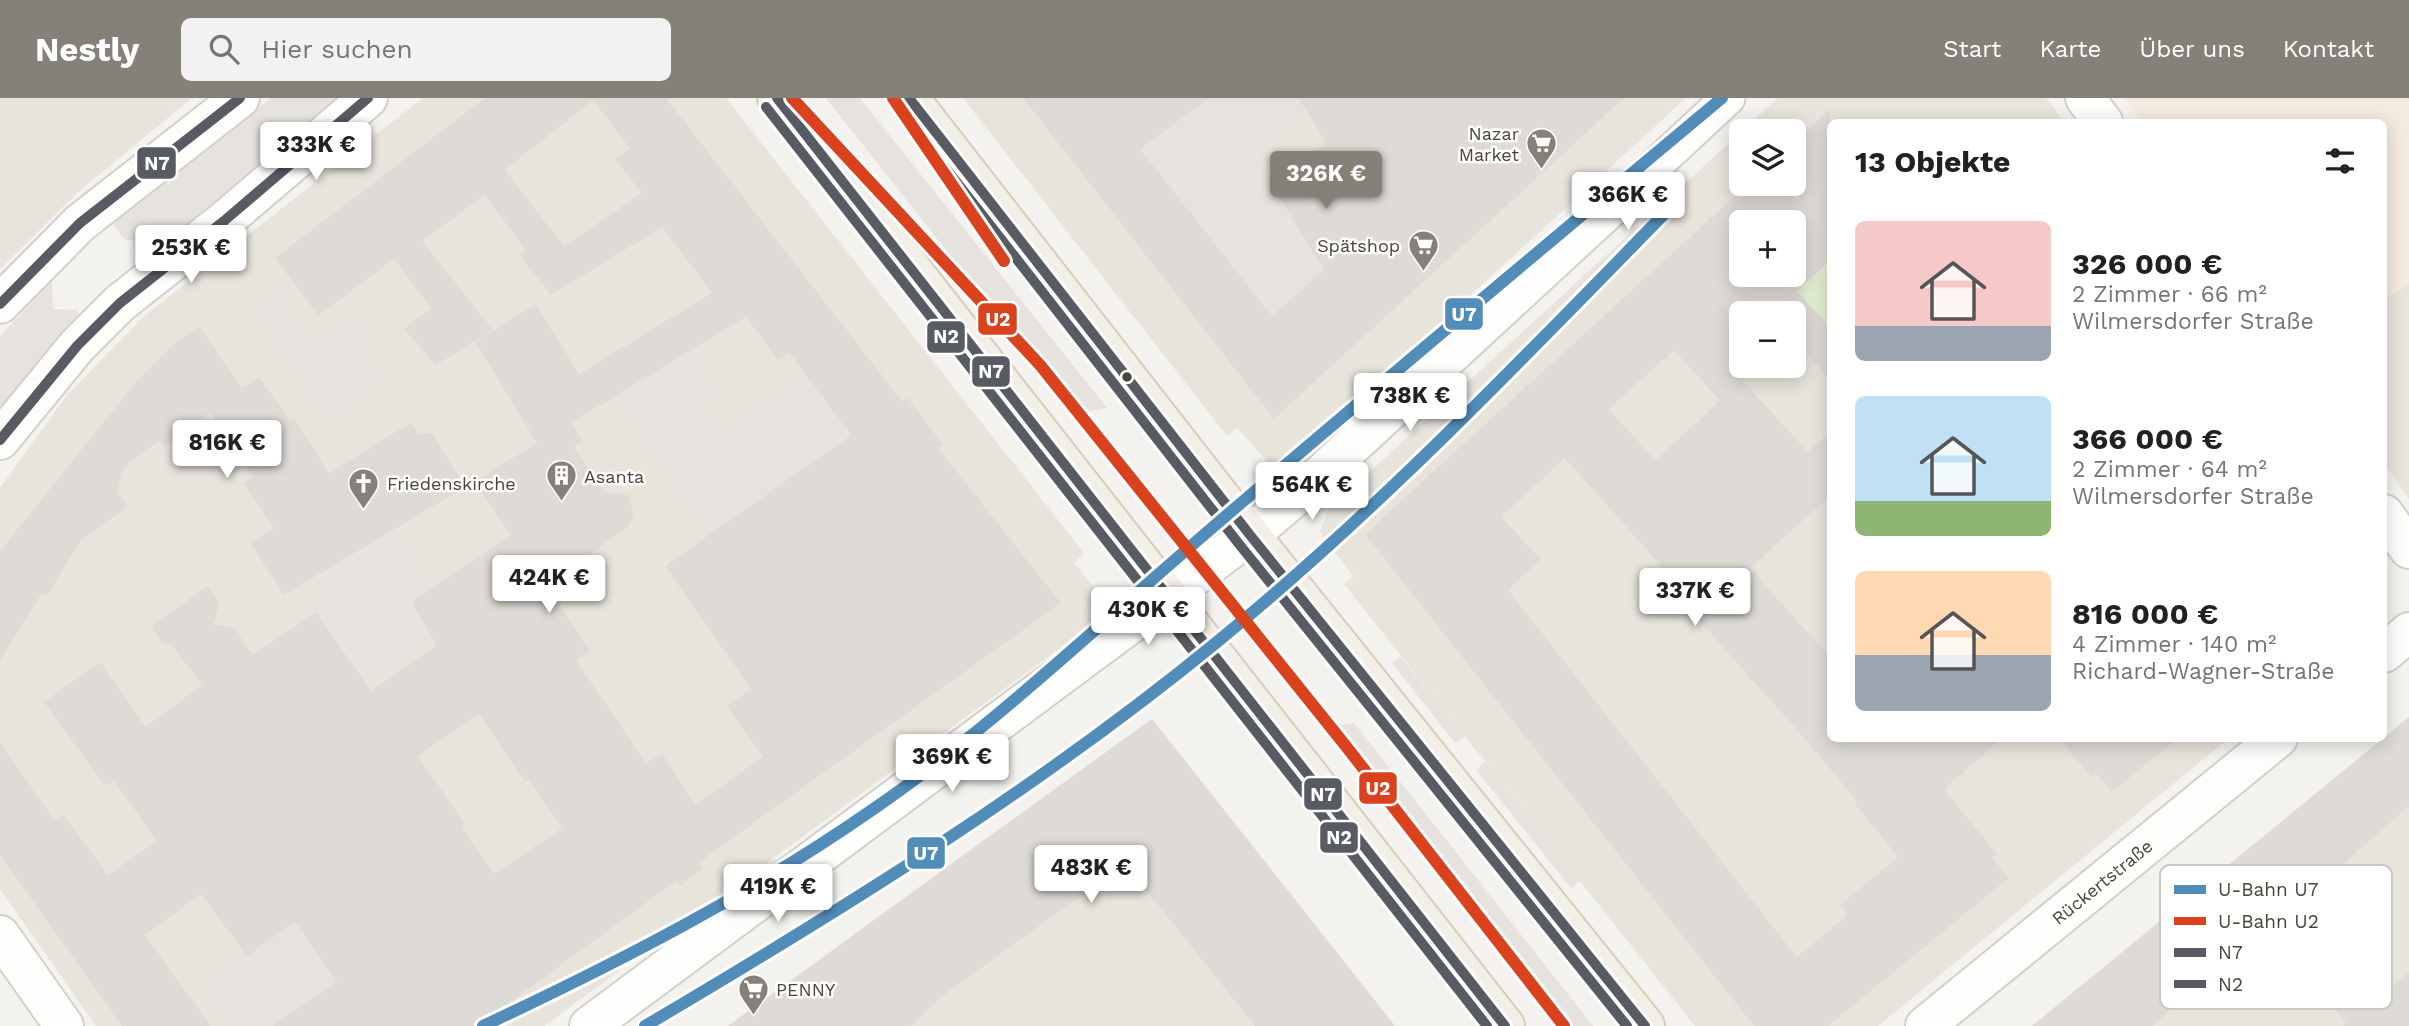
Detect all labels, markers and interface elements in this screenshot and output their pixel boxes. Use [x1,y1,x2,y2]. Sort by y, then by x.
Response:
search box [181,18,671,81]
text: Nestly [35,30,139,69]
icon: search [205,30,243,68]
text: Hier suchen [261,34,413,64]
text: Start [1943,35,2001,63]
text: Karte [2039,35,2101,63]
text: Über uns [2139,35,2245,63]
text: Kontakt [2283,35,2374,63]
map controls [1729,119,1806,378]
button: layers [1729,119,1806,196]
pin: 333K € [259,122,373,182]
place label: Nazar Market [1459,123,1519,165]
supermarket icon: Nazar Market [1525,126,1559,170]
text: 333K € [276,131,356,158]
icon: filters [2321,142,2359,180]
text: 13 Objekte [1855,144,2010,179]
line badge: N7 [136,146,177,180]
text: N7 [144,152,170,175]
pin: 326K € [1269,152,1383,211]
text: 326K € [1286,160,1366,187]
pin: 366K € [1571,172,1685,232]
text: 366K € [1588,181,1668,208]
button: + [1729,210,1806,287]
pin: 253K € [134,226,248,285]
supermarket icon: Spätshop [1406,228,1440,272]
text: 253K € [151,234,231,261]
place label: Spätshop [1317,235,1400,256]
text: 326 000 € [2072,246,2222,281]
icon: home [1911,249,1995,333]
text: 2 Zimmer · 66 m² [2072,281,2267,308]
line badge: U7 [1444,297,1484,331]
button: − [1729,301,1806,378]
line badge: U2 [977,302,1018,336]
text: U7 [1451,303,1477,326]
text: U2 [986,308,1010,331]
text: Wilmersdorfer Straße [2072,308,2314,335]
line badge: N2 [926,320,966,354]
text: N2 [933,325,959,348]
line badge: N7 [971,355,1011,388]
text: N7 [978,360,1004,383]
unlabelled marker [1120,370,1134,384]
pin: 738K € [1353,374,1467,433]
text: 738K € [1370,382,1450,409]
pin: 816K € [170,420,284,480]
text: 366 000 € [2072,421,2223,456]
icon: home [1911,424,1995,508]
text: 816K € [188,429,266,456]
text: 2 Zimmer · 64 m² [2072,456,2267,483]
building icon: Asanta [544,459,578,503]
pin: 564K € [1255,462,1369,522]
church icon: Friedenskirche [347,466,381,510]
place label: Asanta [584,466,644,487]
text: 564K € [1272,471,1352,498]
place label: Friedenskirche [387,473,516,494]
text: Wilmersdorfer Straße [2072,483,2314,510]
pin: 424K € [492,556,606,615]
text: 424K € [508,564,590,591]
pin: 337K € [1638,568,1752,628]
text: 337K € [1655,577,1735,604]
pin: 430K € [1091,588,1205,647]
text: 430K € [1107,596,1189,623]
text: 816 000 € [2072,596,2218,631]
icon: home [1911,599,1995,683]
text: 4 Zimmer · 140 m² [2072,631,2276,658]
text: Richard-Wagner-Straße [2072,658,2335,685]
pin: 369K € [895,734,1009,794]
text: 369K € [912,743,992,770]
line badge: U2 [1358,771,1398,805]
line badge: N7 [1303,777,1343,811]
text: U2 [1366,777,1390,800]
text: N7 [1310,783,1336,806]
line badge: N2 [1319,821,1359,854]
text: N2 [1326,826,1352,849]
street label: Rückertstraße [2047,835,2157,929]
line badge: U7 [906,836,946,870]
text: U7 [913,842,939,865]
pin: 483K € [1034,846,1148,905]
text: 483K € [1050,854,1132,881]
pin: 419K € [721,864,835,924]
legend [2160,865,2392,1009]
text: 419K € [740,873,816,900]
text: U-Bahn U7 [2218,878,2318,901]
text: U-Bahn U2 [2218,910,2319,933]
text: N7 [2218,941,2243,964]
supermarket icon: PENNY [736,972,770,1016]
text: N2 [2218,973,2243,996]
place label: PENNY [776,979,836,1000]

